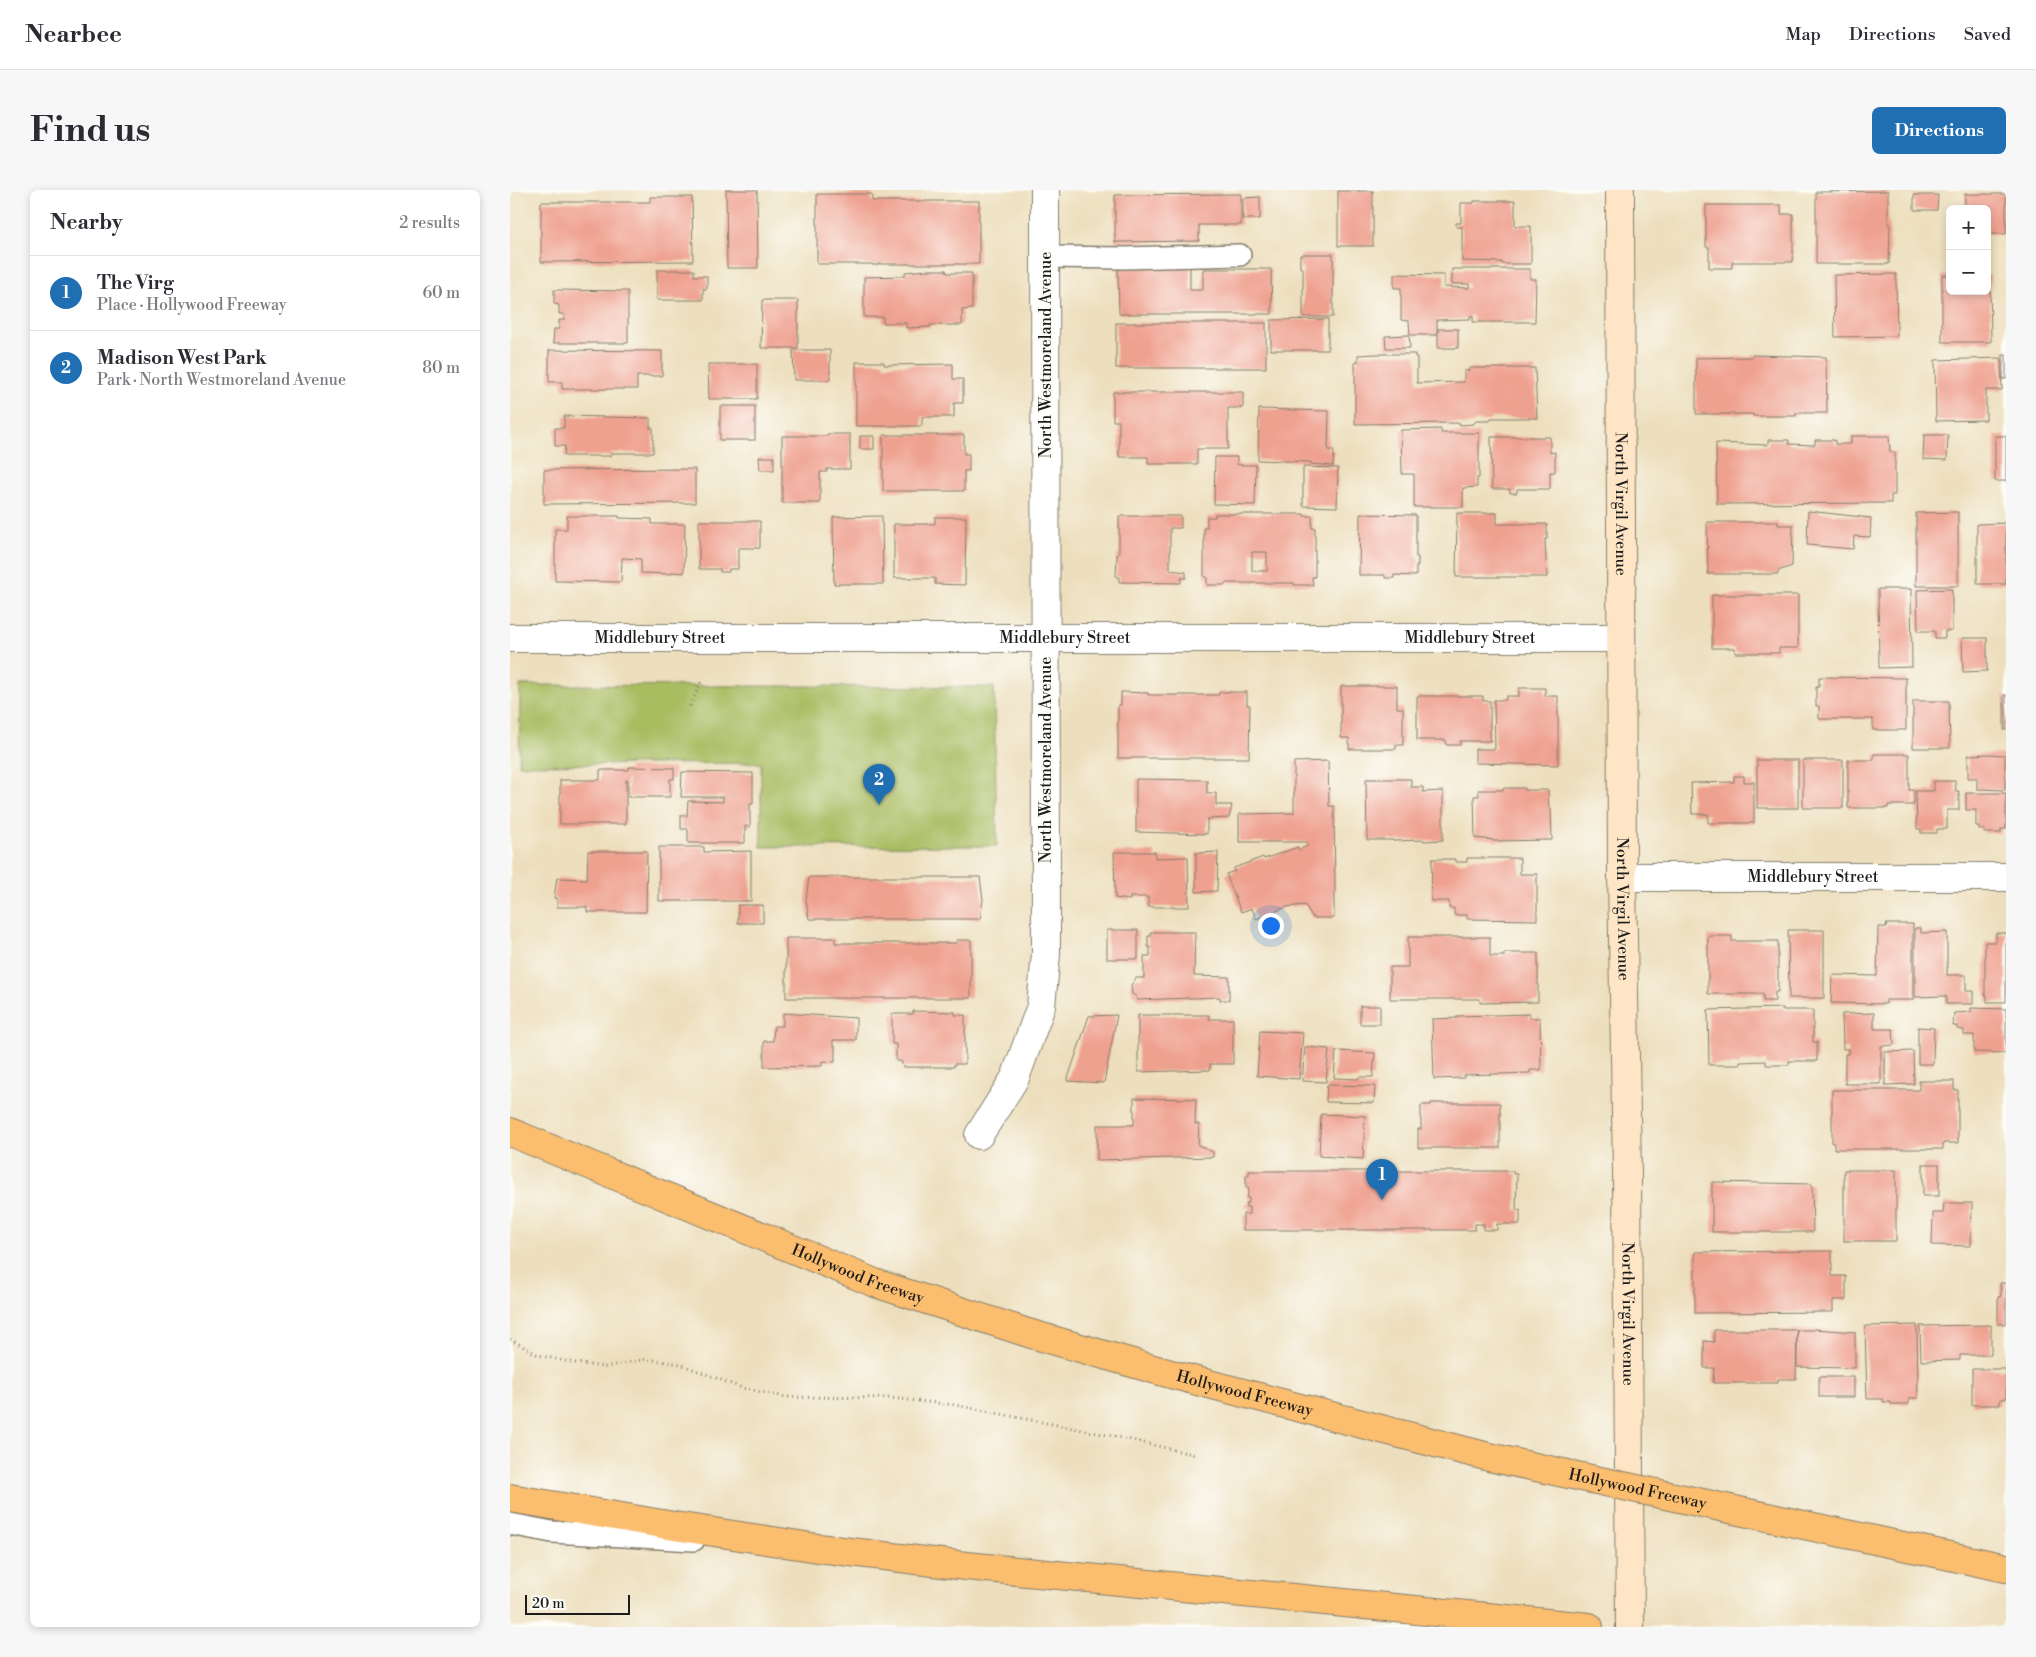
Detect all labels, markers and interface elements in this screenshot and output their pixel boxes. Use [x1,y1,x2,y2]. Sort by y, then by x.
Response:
text: Nearbee [25,20,122,50]
text: Map [1785,23,1821,46]
text: Directions [1849,23,1936,46]
text: Saved [1964,23,2011,46]
button: Directions [1872,107,2006,154]
text: Find us [30,109,150,152]
map controls [1946,205,1991,295]
button: + [1946,205,1991,250]
text: Nearby [50,210,123,236]
text: 2 results [399,213,460,233]
button: − [1946,250,1991,295]
street label: North Westmoreland Avenue [1036,252,1056,458]
text: The Virg [97,271,174,295]
text: 1 [62,283,70,303]
text: 60 m [422,283,460,303]
text: Place · Hollywood Freeway [97,295,287,315]
text: Madison West Park [97,346,267,370]
text: 2 [61,358,71,378]
text: 80 m [422,358,460,378]
text: Park · North Westmoreland Avenue [97,370,346,390]
street label: North Virgil Avenue [1611,432,1631,576]
street label: Middlebury Street [595,628,726,648]
street label: Middlebury Street [1000,628,1131,648]
street label: Middlebury Street [1405,628,1536,648]
street label: North Westmoreland Avenue [1036,657,1056,863]
pin: 2 [863,764,895,805]
street label: North Virgil Avenue [1612,837,1634,981]
street label: Middlebury Street [1748,867,1879,887]
your location [1258,913,1284,939]
pin: 1 [1366,1159,1398,1200]
street label: Hollywood Freeway [789,1240,927,1309]
street label: North Virgil Avenue [1617,1242,1638,1386]
street label: Hollywood Freeway [1174,1366,1316,1421]
street label: Hollywood Freeway [1567,1464,1709,1514]
scale bar [525,1592,630,1615]
text: 20 m [532,1595,564,1613]

